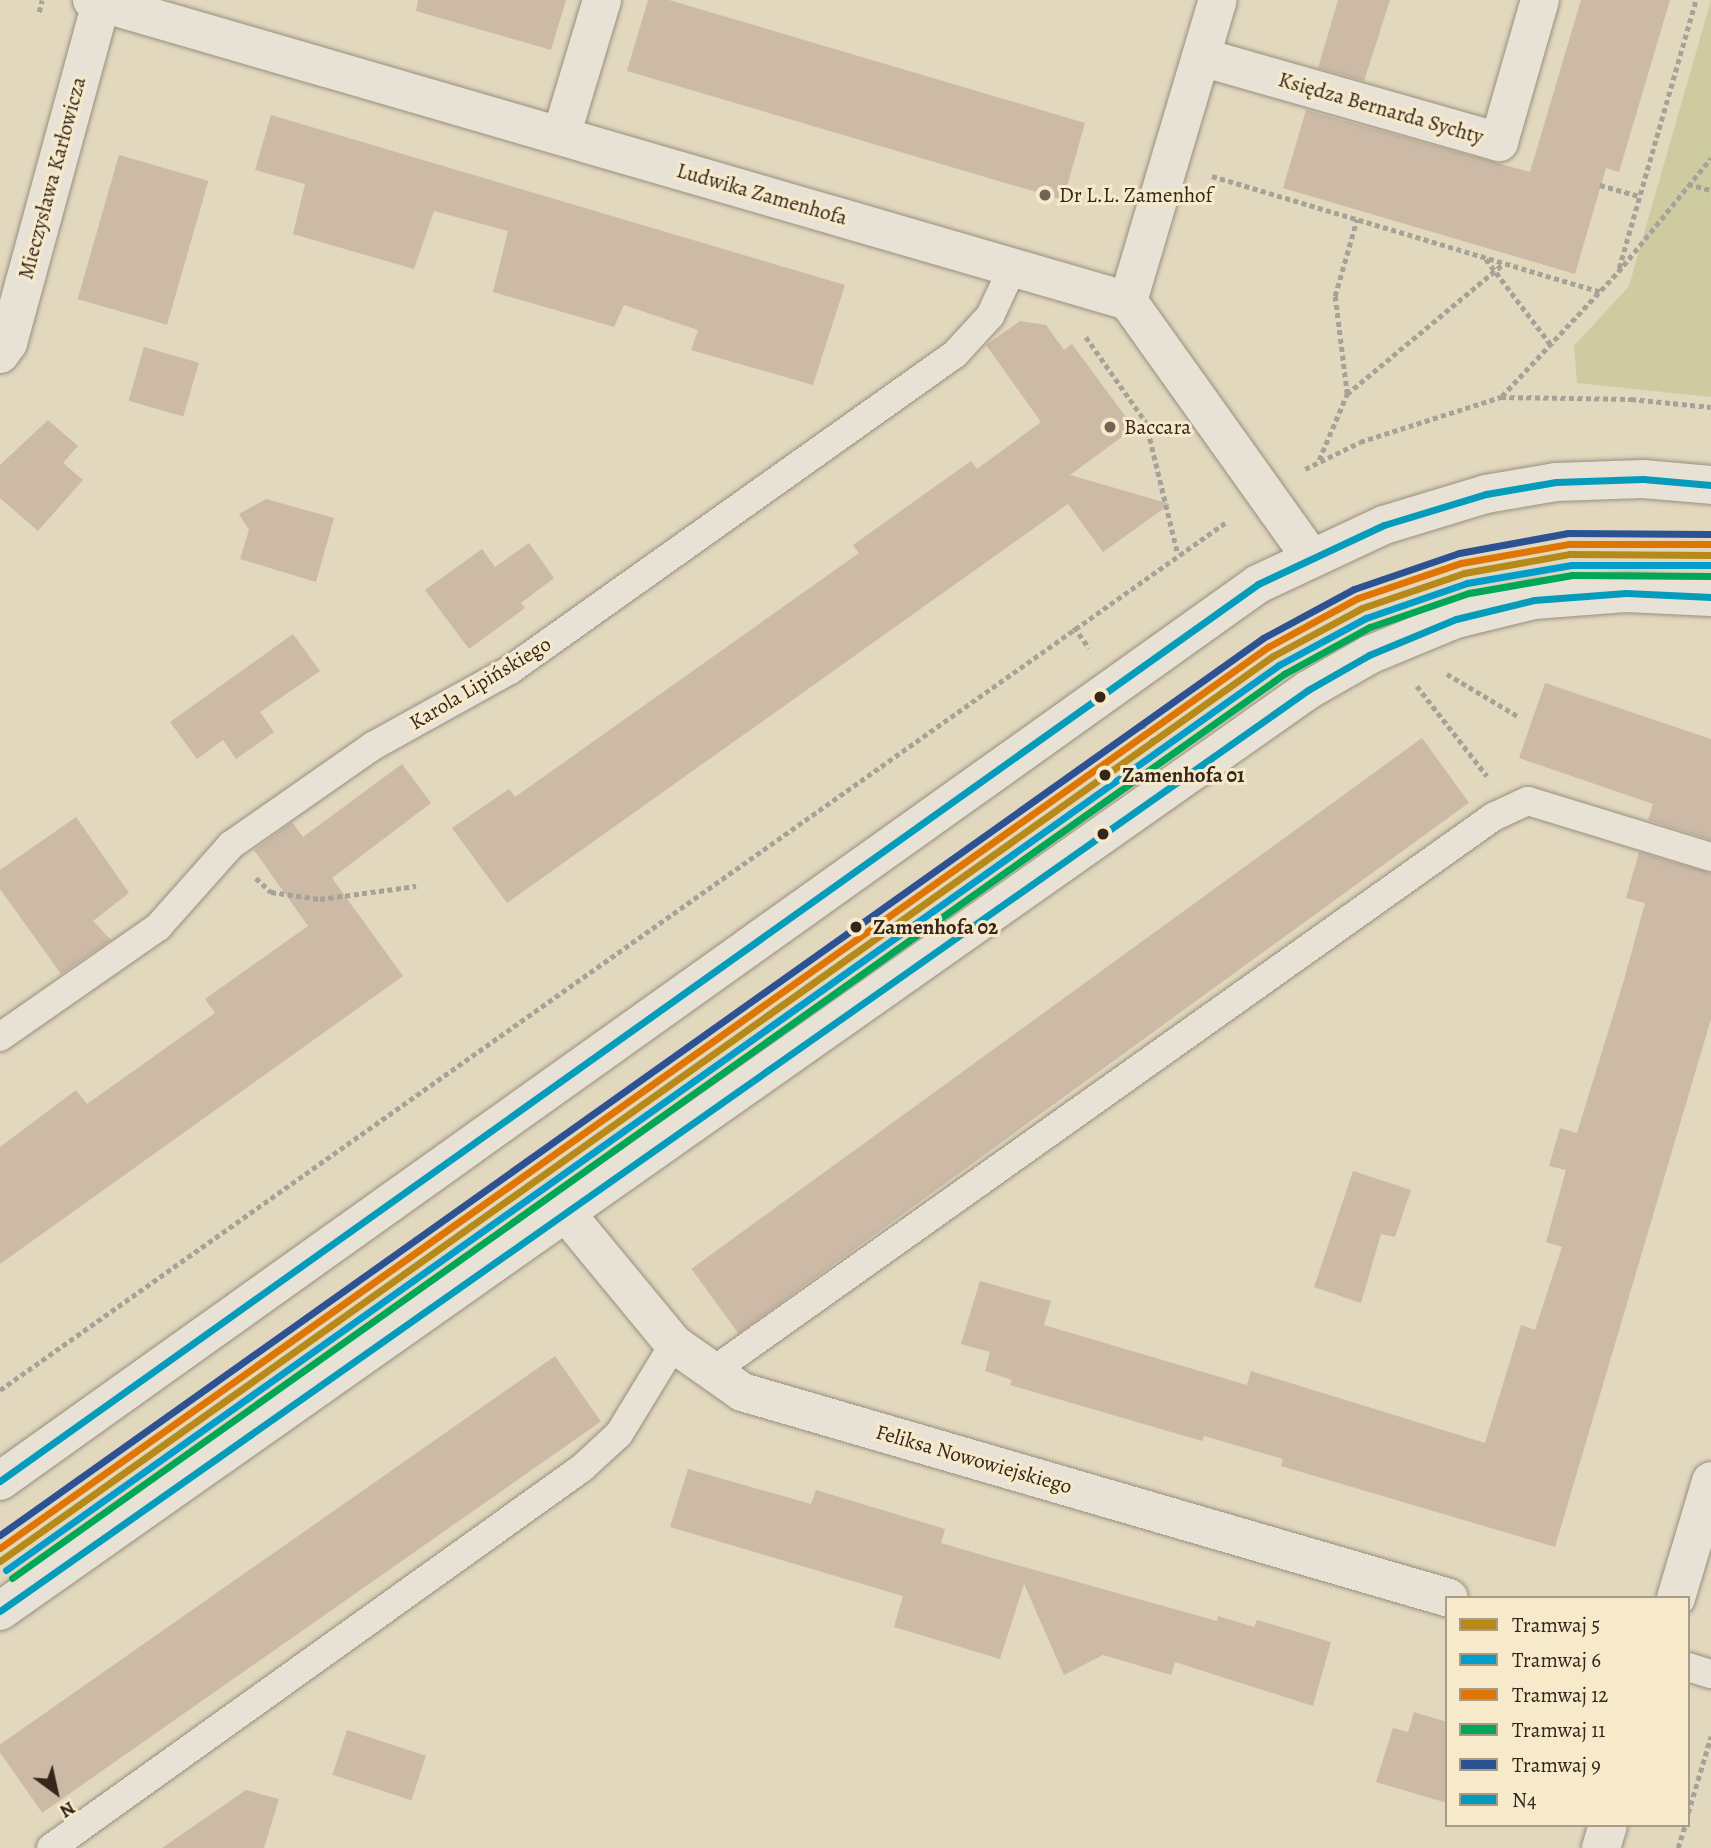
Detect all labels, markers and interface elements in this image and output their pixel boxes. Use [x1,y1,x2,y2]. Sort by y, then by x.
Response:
street label: Księdza Bernarda Sychty [1276,67,1486,149]
street label: Mieczysława Karłowicza [13,74,91,282]
street label: Ludwika Zamenhofa [674,158,850,230]
place label: Dr L.L. Zamenhof [1059,182,1213,208]
marker: Dr L.L. Zamenhof [1037,187,1053,203]
place label: Baccara [1124,414,1191,440]
marker: Baccara [1102,419,1118,435]
street label: Karola Lipińskiego [405,631,555,735]
unlabelled marker [1093,690,1107,704]
place label: Zamenhofa 01 [1122,762,1245,788]
marker: Zamenhofa 01 [1094,764,1116,786]
unlabelled marker [1096,827,1110,841]
place label: Zamenhofa 02 [873,914,998,940]
marker: Zamenhofa 02 [845,916,867,938]
street label: Feliksa Nowowiejskiego [873,1419,1075,1499]
legend [1445,1596,1690,1827]
text: Tramwaj 5 [1512,1611,1600,1639]
text: Tramwaj 6 [1512,1646,1601,1674]
text: Tramwaj 12 [1512,1681,1608,1709]
text: Tramwaj 11 [1512,1716,1606,1744]
text: Tramwaj 9 [1512,1751,1601,1779]
north arrow [21,1757,91,1827]
text: N4 [1512,1786,1537,1814]
text: N [55,1795,80,1824]

